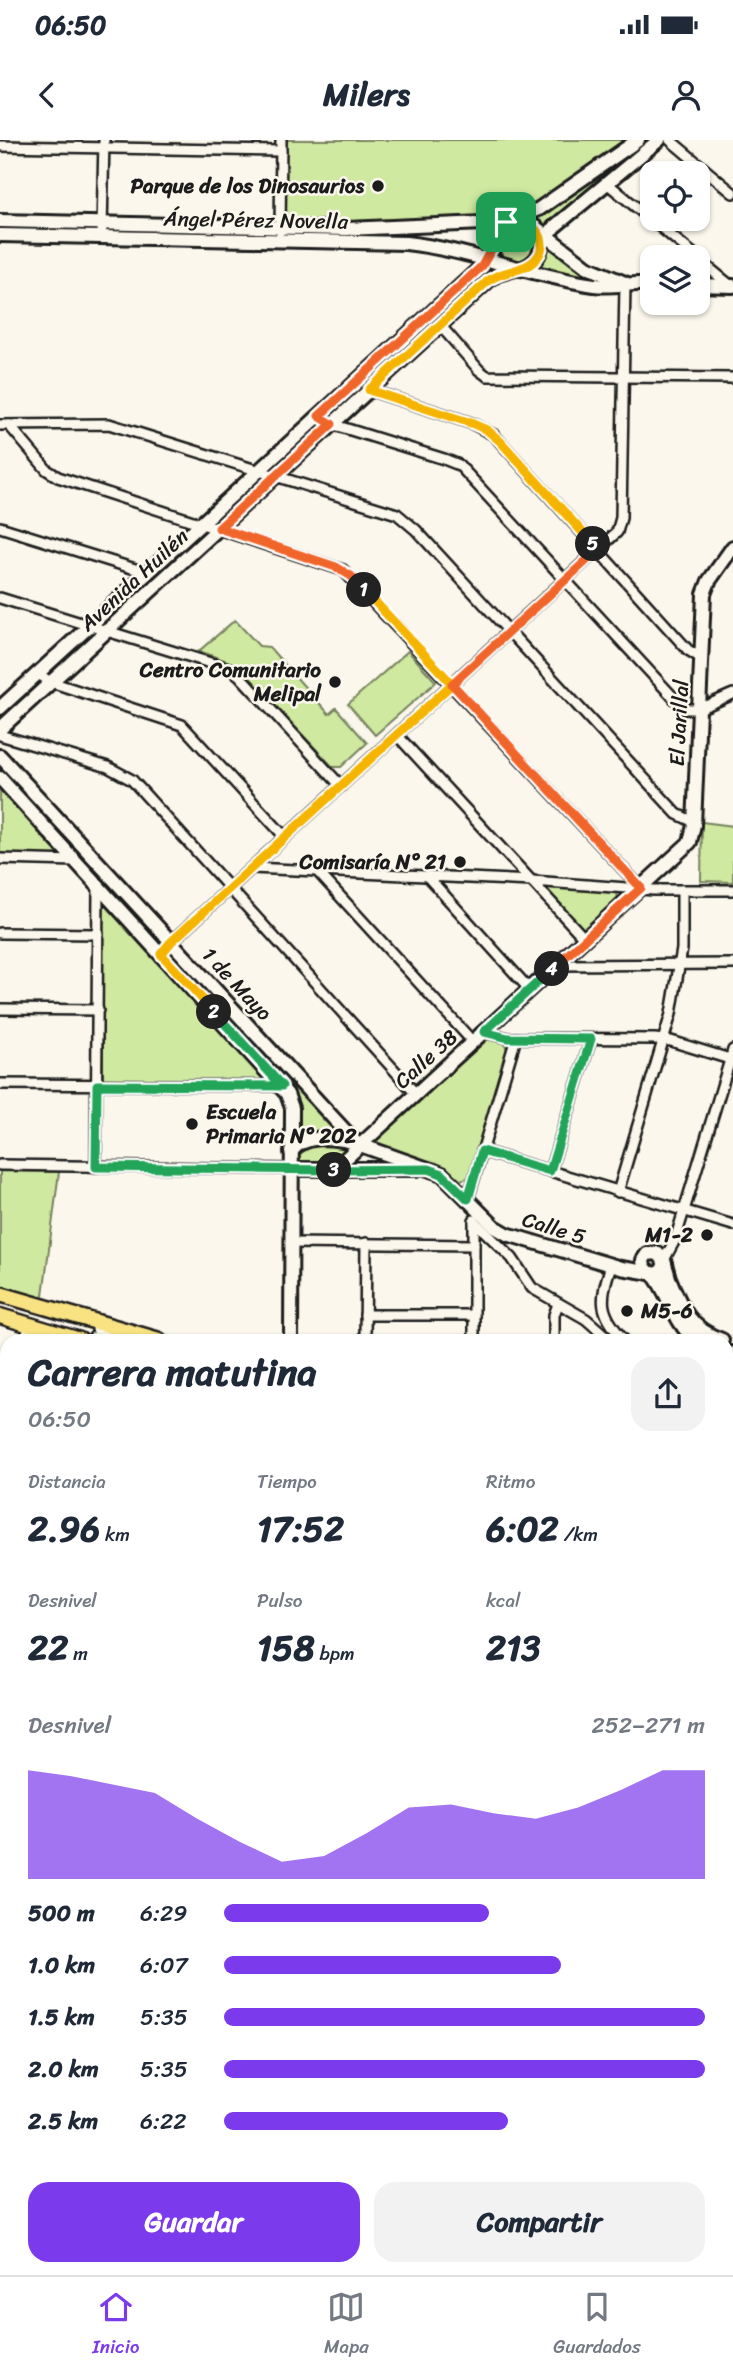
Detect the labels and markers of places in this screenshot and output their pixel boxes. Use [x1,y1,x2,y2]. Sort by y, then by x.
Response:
place label: Parque de los Dinosaurios [130,167,364,205]
marker: Parque de los Dinosaurios [370,178,386,194]
pin [476,192,536,252]
pin: 5 [576,526,610,562]
pin: 1 [346,573,382,608]
place label: Centro Comunitario Melipal [139,651,322,713]
marker: Centro Comunitario Melipal [327,674,343,690]
place label: Comisaría N° 21 [299,843,446,881]
marker: Comisaría N° 21 [452,854,468,870]
pin: 4 [534,952,570,986]
pin: 2 [196,994,232,1030]
place label: Escuela Primaria N° 202 [206,1093,357,1155]
marker: Escuela Primaria N° 202 [184,1116,200,1132]
pin: 3 [316,1152,352,1188]
place label: M1-2 [644,1216,693,1254]
marker: M1-2 [699,1227,715,1243]
place label: M5-6 [640,1292,693,1330]
marker: M5-6 [619,1303,635,1319]

